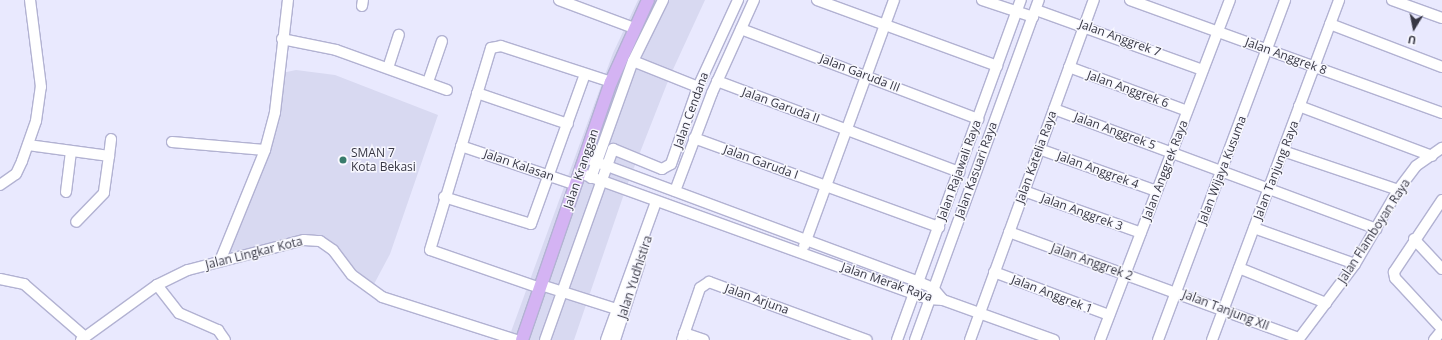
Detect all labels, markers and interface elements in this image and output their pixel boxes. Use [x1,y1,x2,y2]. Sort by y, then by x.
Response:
north arrow [1394,8,1434,48]
street label: Jalan Anggrek 7 [1077,17,1163,59]
text: U [1406,32,1417,48]
street label: Jalan Anggrek 8 [1243,35,1329,77]
street label: Jalan Garuda III [818,51,902,95]
street label: Jalan Anggrek 6 [1085,68,1171,110]
street label: Jalan Cendana [671,70,711,150]
street label: Jalan Garuda II [740,84,822,126]
street label: Jalan Katelia Raya [1013,109,1059,205]
street label: Jalan Anggrek 5 [1072,110,1158,152]
street label: Jalan Wijaya Kusuma [1195,114,1249,226]
street label: Jalan Rajawali Raya [934,118,984,222]
street label: Jalan Anggrek Raya [1139,118,1191,222]
street label: Jalan Tanjung Raya [1250,118,1302,222]
street label: Jalan Kasuari Raya [952,120,1000,220]
street label: Jalan Kranggan [561,127,601,211]
street label: Jalan Garuda I [722,142,800,182]
place label: SMAN 7 Kota Bekasi [351,146,416,174]
street label: Jalan Kalasan [482,146,556,184]
street label: Jalan Anggrek 4 [1055,149,1141,191]
marker: SMAN 7 Kota Bekasi [338,155,348,165]
street label: Jalan Flamboyan Raya [1335,176,1413,286]
street label: Jalan Anggrek 3 [1039,191,1125,233]
street label: Jalan Lingkar Kota [204,234,304,272]
street label: Jalan Yudhistira [615,234,655,320]
street label: Jalan Anggrek 2 [1049,241,1135,283]
street label: Jalan Merak Raya [840,260,934,304]
street label: Jalan Anggrek 1 [1009,272,1095,316]
street label: Jalan Arjuna [723,281,791,317]
street label: Jalan Tanjung XII [1181,287,1271,333]

